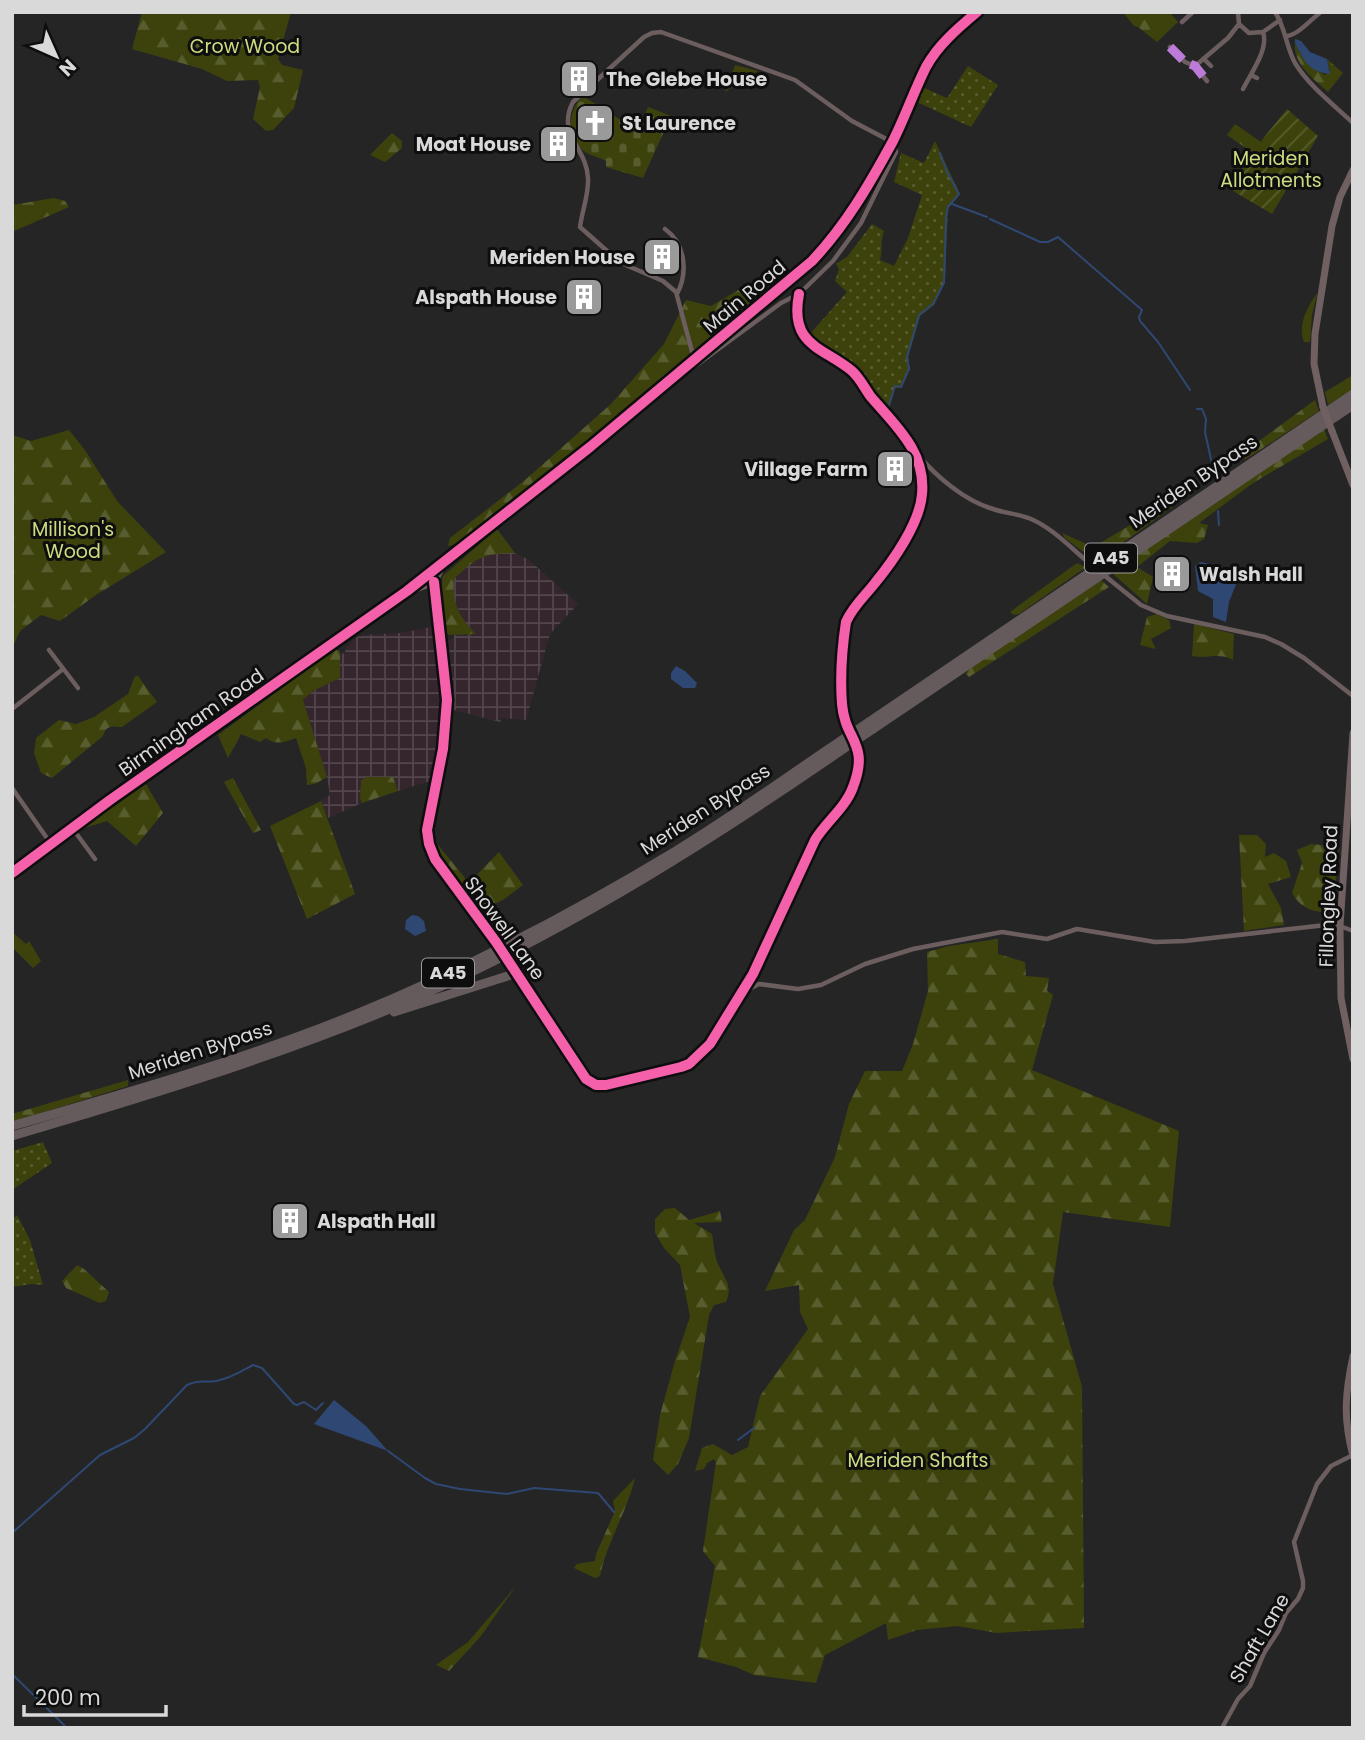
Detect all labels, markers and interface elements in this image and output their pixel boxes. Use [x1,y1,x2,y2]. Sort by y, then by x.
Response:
north arrow [21,21,91,91]
park label: Crow Wood [190,33,300,60]
text: N [53,53,82,82]
building icon: The Glebe House [558,58,600,100]
place label: The Glebe House [606,66,768,93]
church icon: St Laurence [574,102,616,144]
place label: St Laurence [622,110,736,137]
building icon: Moat House [537,123,579,165]
place label: Moat House [416,131,531,158]
park label: Meriden Allotments [1220,145,1322,194]
building icon: Meriden House [641,236,683,278]
place label: Meriden House [490,244,635,271]
street label: Main Road [697,254,791,339]
building icon: Alspath House [563,276,605,318]
place label: Alspath House [415,284,557,311]
street label: Meriden Bypass [1124,428,1263,534]
building icon: Village Farm [874,448,916,490]
place label: Village Farm [744,456,868,483]
park label: Millison's Wood [32,516,114,565]
road number: A45 [1085,544,1137,572]
building icon: Walsh Hall [1151,553,1193,595]
place label: Walsh Hall [1199,561,1303,588]
street label: Birmingham Road [113,662,269,783]
street label: Meriden Bypass [635,757,775,861]
street label: Fillongley Road [1313,824,1344,968]
street label: Showell Lane [458,871,551,986]
road number: A45 [422,958,474,988]
street label: Meriden Bypass [125,1015,275,1086]
building icon: Alspath Hall [269,1200,311,1242]
place label: Alspath Hall [317,1208,436,1235]
park label: Meriden Shafts [848,1447,989,1474]
street label: Shaft Lane [1223,1588,1296,1688]
scale bar [24,1674,166,1718]
text: 200 m [35,1683,101,1712]

